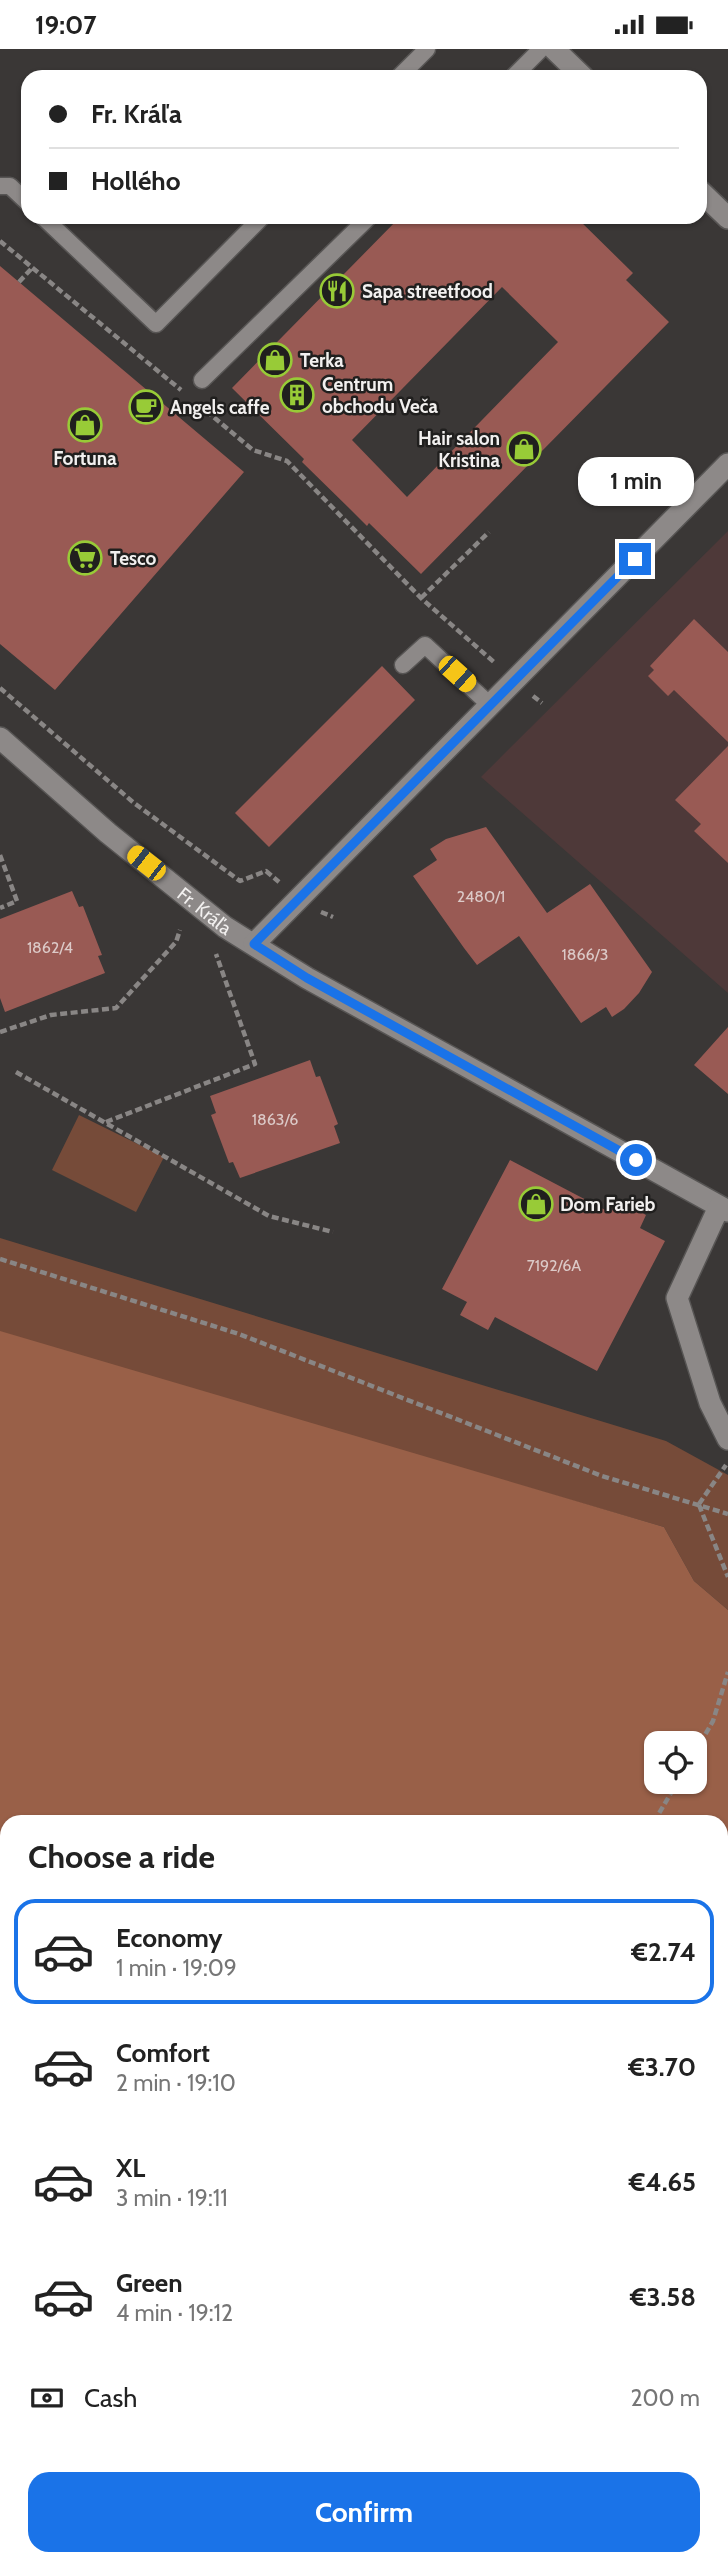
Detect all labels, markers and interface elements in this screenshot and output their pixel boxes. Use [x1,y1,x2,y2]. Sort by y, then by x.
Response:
text: 19:07 [35,9,97,41]
text: Fr. Kráľa [91,98,182,130]
text: Hollého [91,165,181,197]
restaurant icon: Sapa streetfood [318,272,356,310]
place label: Sapa streetfood [362,280,493,303]
shop icon: Terka [256,341,294,379]
place label: Terka [300,349,344,372]
place label: Centrum obchodu Veča [322,373,438,418]
building icon: Centrum obchodu Veča [278,376,316,414]
cafe icon: Angels caffe [127,388,165,426]
place label: Angels caffe [170,396,270,419]
shop icon: Fortuna [66,406,104,444]
place label: Hair salon Kristina [418,427,501,472]
shop icon: Hair salon Kristina [505,430,543,468]
place label: Fortuna [53,447,117,470]
callout: 1 min [577,457,693,507]
text: 1 min [610,467,662,495]
supermarket icon: Tesco [66,539,104,577]
route end [619,543,651,575]
place label: Tesco [110,547,157,570]
car [435,652,480,696]
car [123,842,170,884]
street label: Fr. Kráľa [173,882,236,940]
house number: 2480/1 [457,887,505,906]
house number: 1862/4 [27,938,73,957]
house number: 1866/3 [562,945,608,964]
house number: 1863/6 [252,1110,298,1129]
route start [620,1144,652,1176]
shop icon: Dom Farieb [517,1185,555,1223]
place label: Dom Farieb [560,1193,655,1216]
house number: 7192/6A [527,1256,581,1275]
map controls [644,1731,707,1794]
button: locate [644,1731,707,1794]
text: Choose a ride [28,1837,215,1876]
icon: car [32,1920,95,1983]
text: Economy [116,1922,222,1954]
text: €2.74 [631,1936,696,1968]
text: 1 min · 19:09 [116,1954,237,1982]
icon: car [32,2035,95,2098]
text: Comfort [116,2037,210,2069]
text: €3.70 [628,2051,696,2083]
text: 2 min · 19:10 [116,2069,236,2097]
icon: car [32,2150,95,2213]
text: XL [116,2152,145,2184]
text: €4.65 [629,2166,696,2198]
text: 3 min · 19:11 [116,2184,228,2212]
icon: car [32,2265,95,2328]
text: Green [116,2267,183,2299]
text: €3.58 [630,2281,696,2313]
text: 4 min · 19:12 [116,2299,233,2327]
icon: cash [28,2379,66,2417]
text: Cash [84,2382,137,2414]
text: 200 m [630,2384,700,2412]
button: Confirm [28,2472,700,2552]

